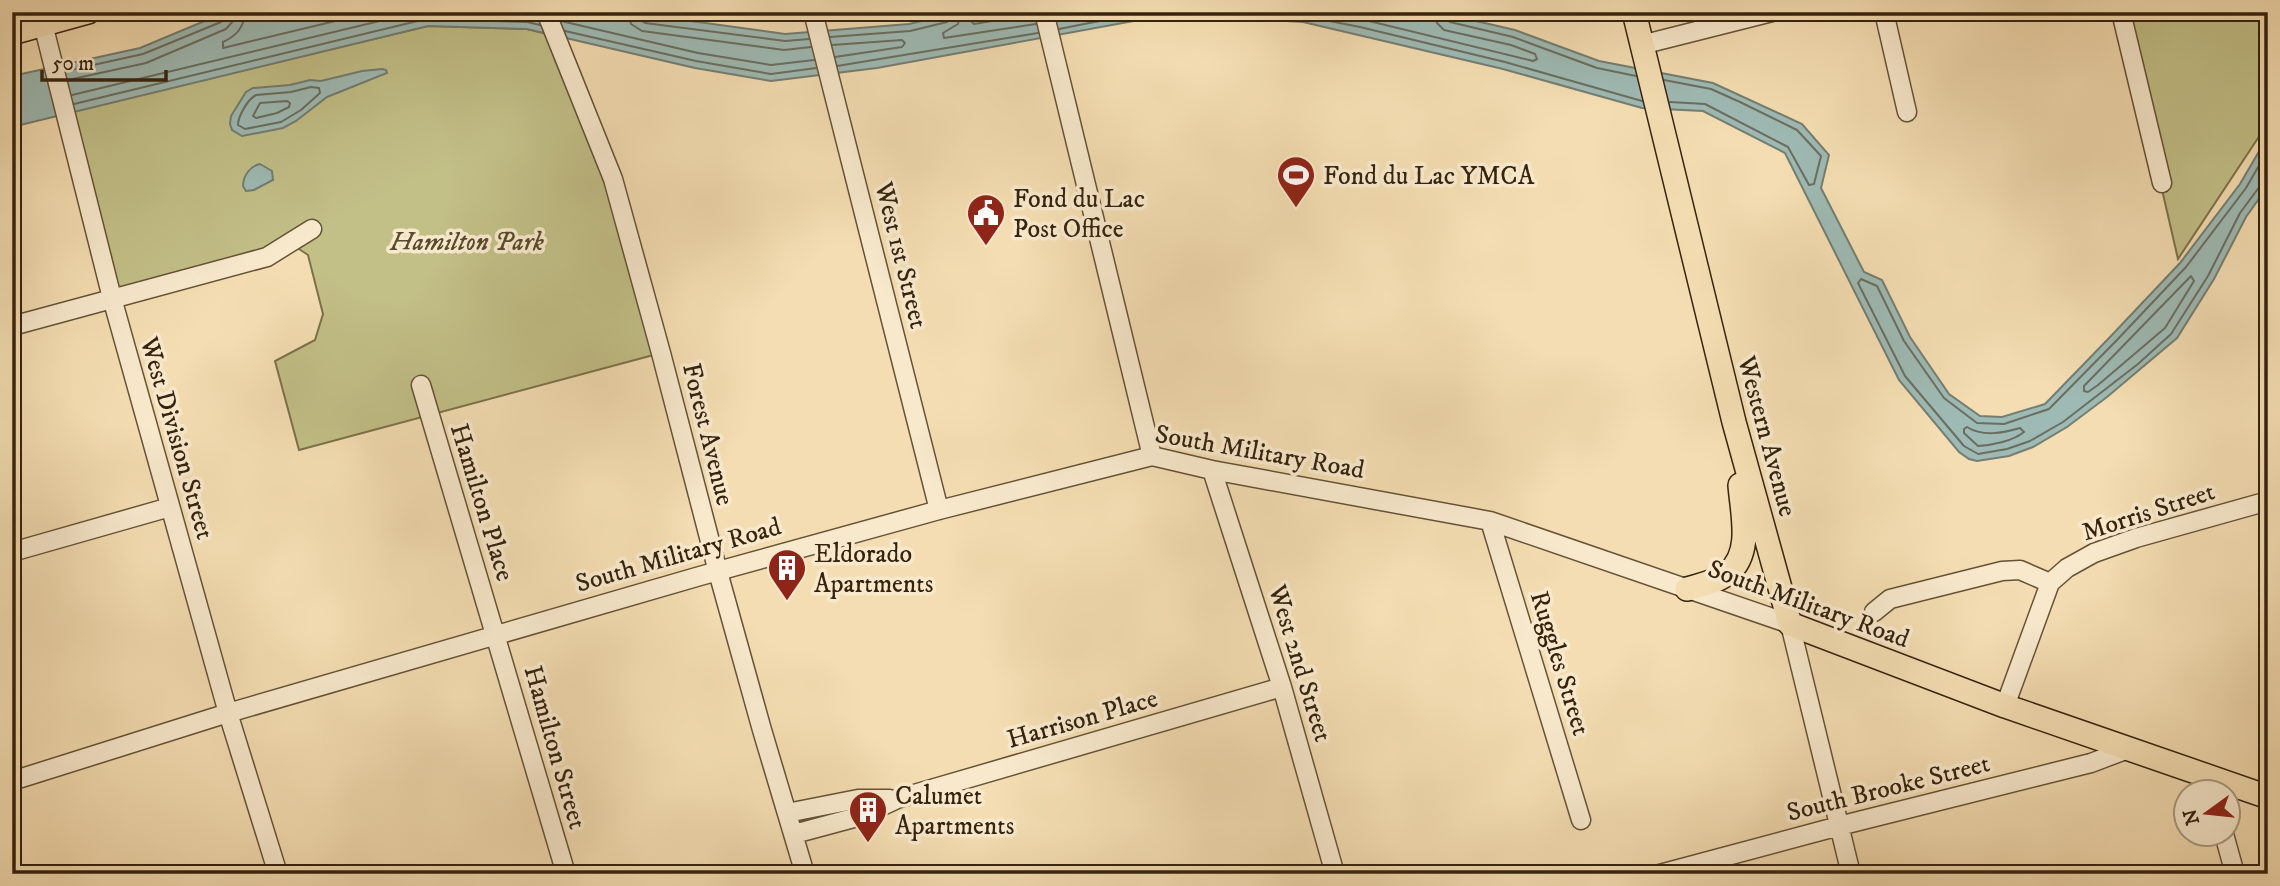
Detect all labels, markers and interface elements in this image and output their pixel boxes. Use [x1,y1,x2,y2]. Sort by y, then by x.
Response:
scale bar [42,38,166,82]
text: 50 m [52,51,94,77]
sports icon: Fond du Lac YMCA [1275,154,1317,209]
place label: Fond du Lac YMCA [1323,160,1535,193]
street label: West 1st Street [866,178,935,332]
place label: Fond du Lac Post Office [1013,183,1145,246]
public building icon: Fond du Lac Post Office [965,192,1007,247]
park label: Hamilton Park [389,226,544,259]
street label: West Division Street [132,333,221,543]
street label: Western Avenue [1729,352,1804,520]
street label: Forest Avenue [674,360,741,509]
street label: South Military Road [1152,418,1367,487]
street label: Hamilton Place [442,420,521,585]
street label: Morris Street [2078,475,2219,549]
street label: South Military Road [572,510,785,601]
place label: Eldorado Apartments [814,538,933,601]
building icon: Eldorado Apartments [766,547,808,602]
street label: South Military Road [1703,553,1914,656]
street label: West 2nd Street [1260,580,1339,746]
street label: Ruggles Street [1522,587,1597,740]
street label: Hamilton Street [515,662,594,833]
street label: Harrison Place [1003,682,1162,757]
street label: South Brooke Street [1783,747,1993,830]
north arrow [2172,778,2242,848]
place label: Calumet Apartments [895,780,1014,843]
building icon: Calumet Apartments [847,789,889,844]
text: N [2179,806,2205,828]

